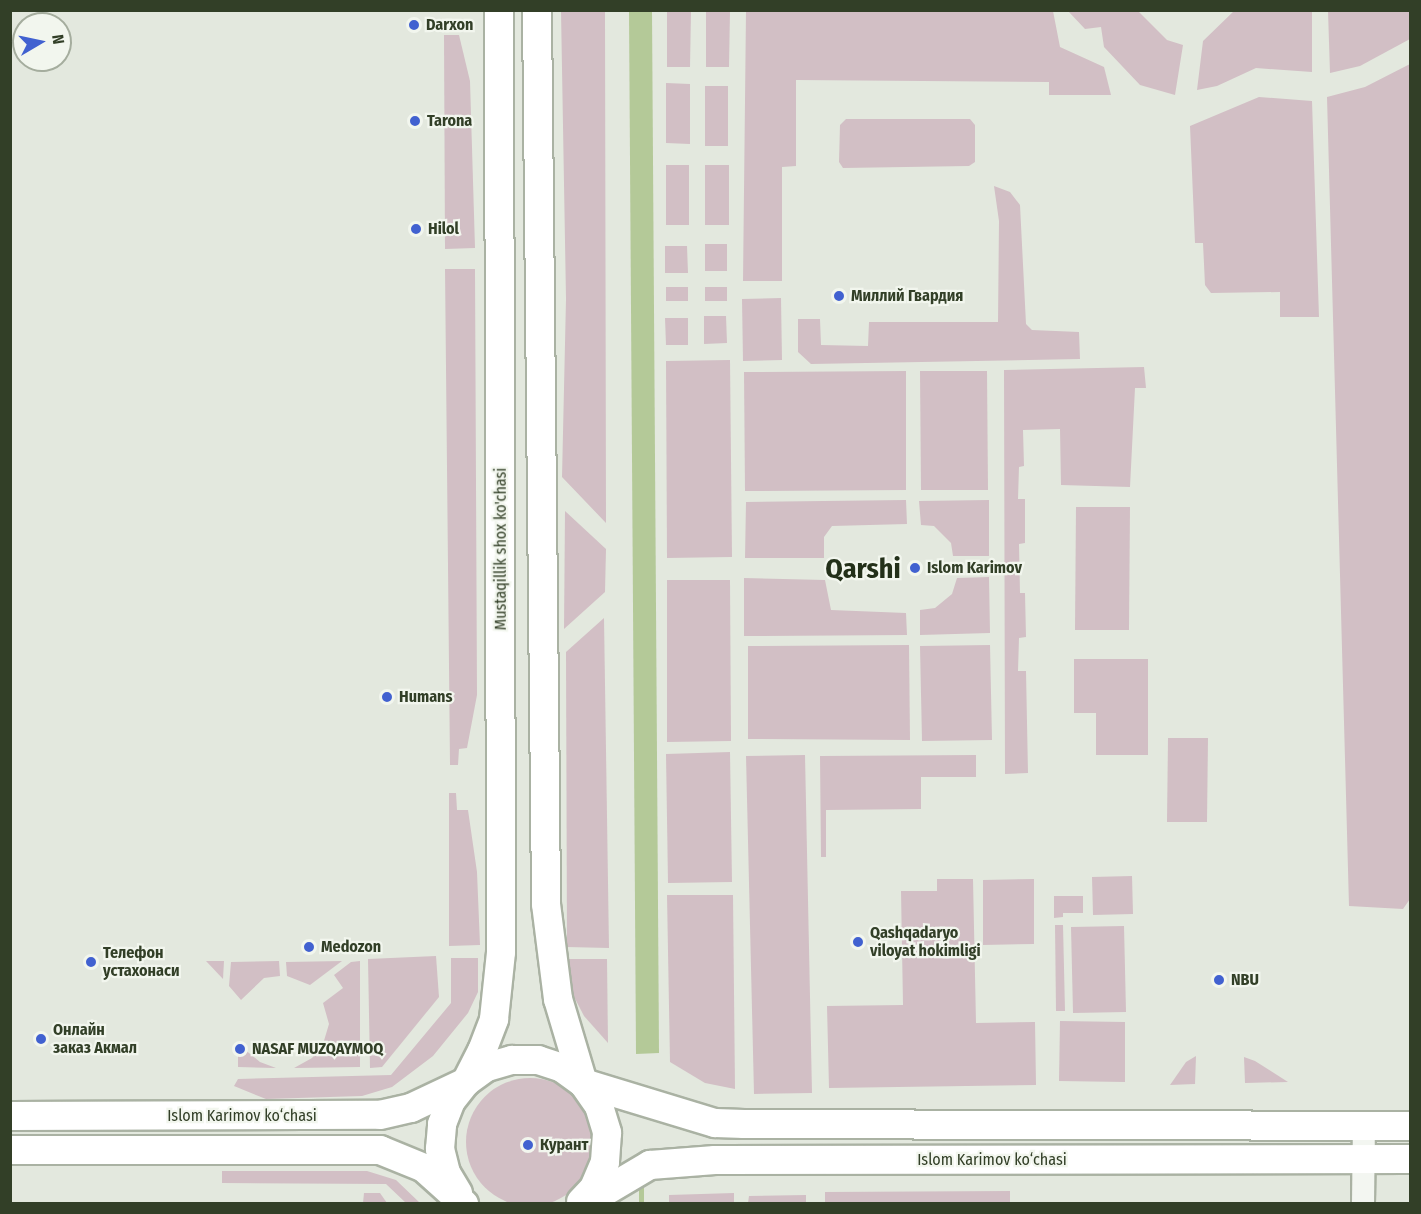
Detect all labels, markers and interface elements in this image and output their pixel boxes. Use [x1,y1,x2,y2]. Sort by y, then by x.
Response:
north arrow [12,12,72,72]
place label: Darxon [426,15,473,35]
marker: Darxon [407,18,421,32]
text: N [48,33,68,46]
place label: Tarona [427,111,472,131]
marker: Tarona [408,114,422,128]
place label: Hilol [428,219,459,239]
marker: Hilol [409,222,423,236]
place label: Миллий Гвардия [851,286,963,306]
marker: Миллий Гвардия [832,289,846,303]
street label: Mustaqillik shox ko'chasi [491,468,511,630]
district label: Qarshi [825,552,901,586]
place label: Islom Karimov [927,558,1022,578]
marker: Islom Karimov [908,561,922,575]
place label: Humans [399,687,452,707]
marker: Humans [380,690,394,704]
place label: Qashqadaryo viloyat hokimligi [870,923,981,961]
marker: Qashqadaryo viloyat hokimligi [851,935,865,949]
place label: Medozon [321,937,381,957]
marker: Medozon [302,940,316,954]
place label: Телефон устахонаси [103,943,180,981]
marker: Телефон устахонаси [84,955,98,969]
place label: NBU [1231,970,1259,990]
marker: NBU [1212,973,1226,987]
place label: Онлайн заказ Акмал [53,1020,137,1058]
marker: Онлайн заказ Акмал [34,1032,48,1046]
place label: NASAF MUZQAYMOQ [252,1039,383,1059]
marker: NASAF MUZQAYMOQ [233,1042,247,1056]
street label: Islom Karimov ko‘chasi [167,1106,317,1126]
place label: Курант [540,1135,588,1155]
marker: Курант [521,1138,535,1152]
street label: Islom Karimov ko‘chasi [917,1150,1067,1170]

